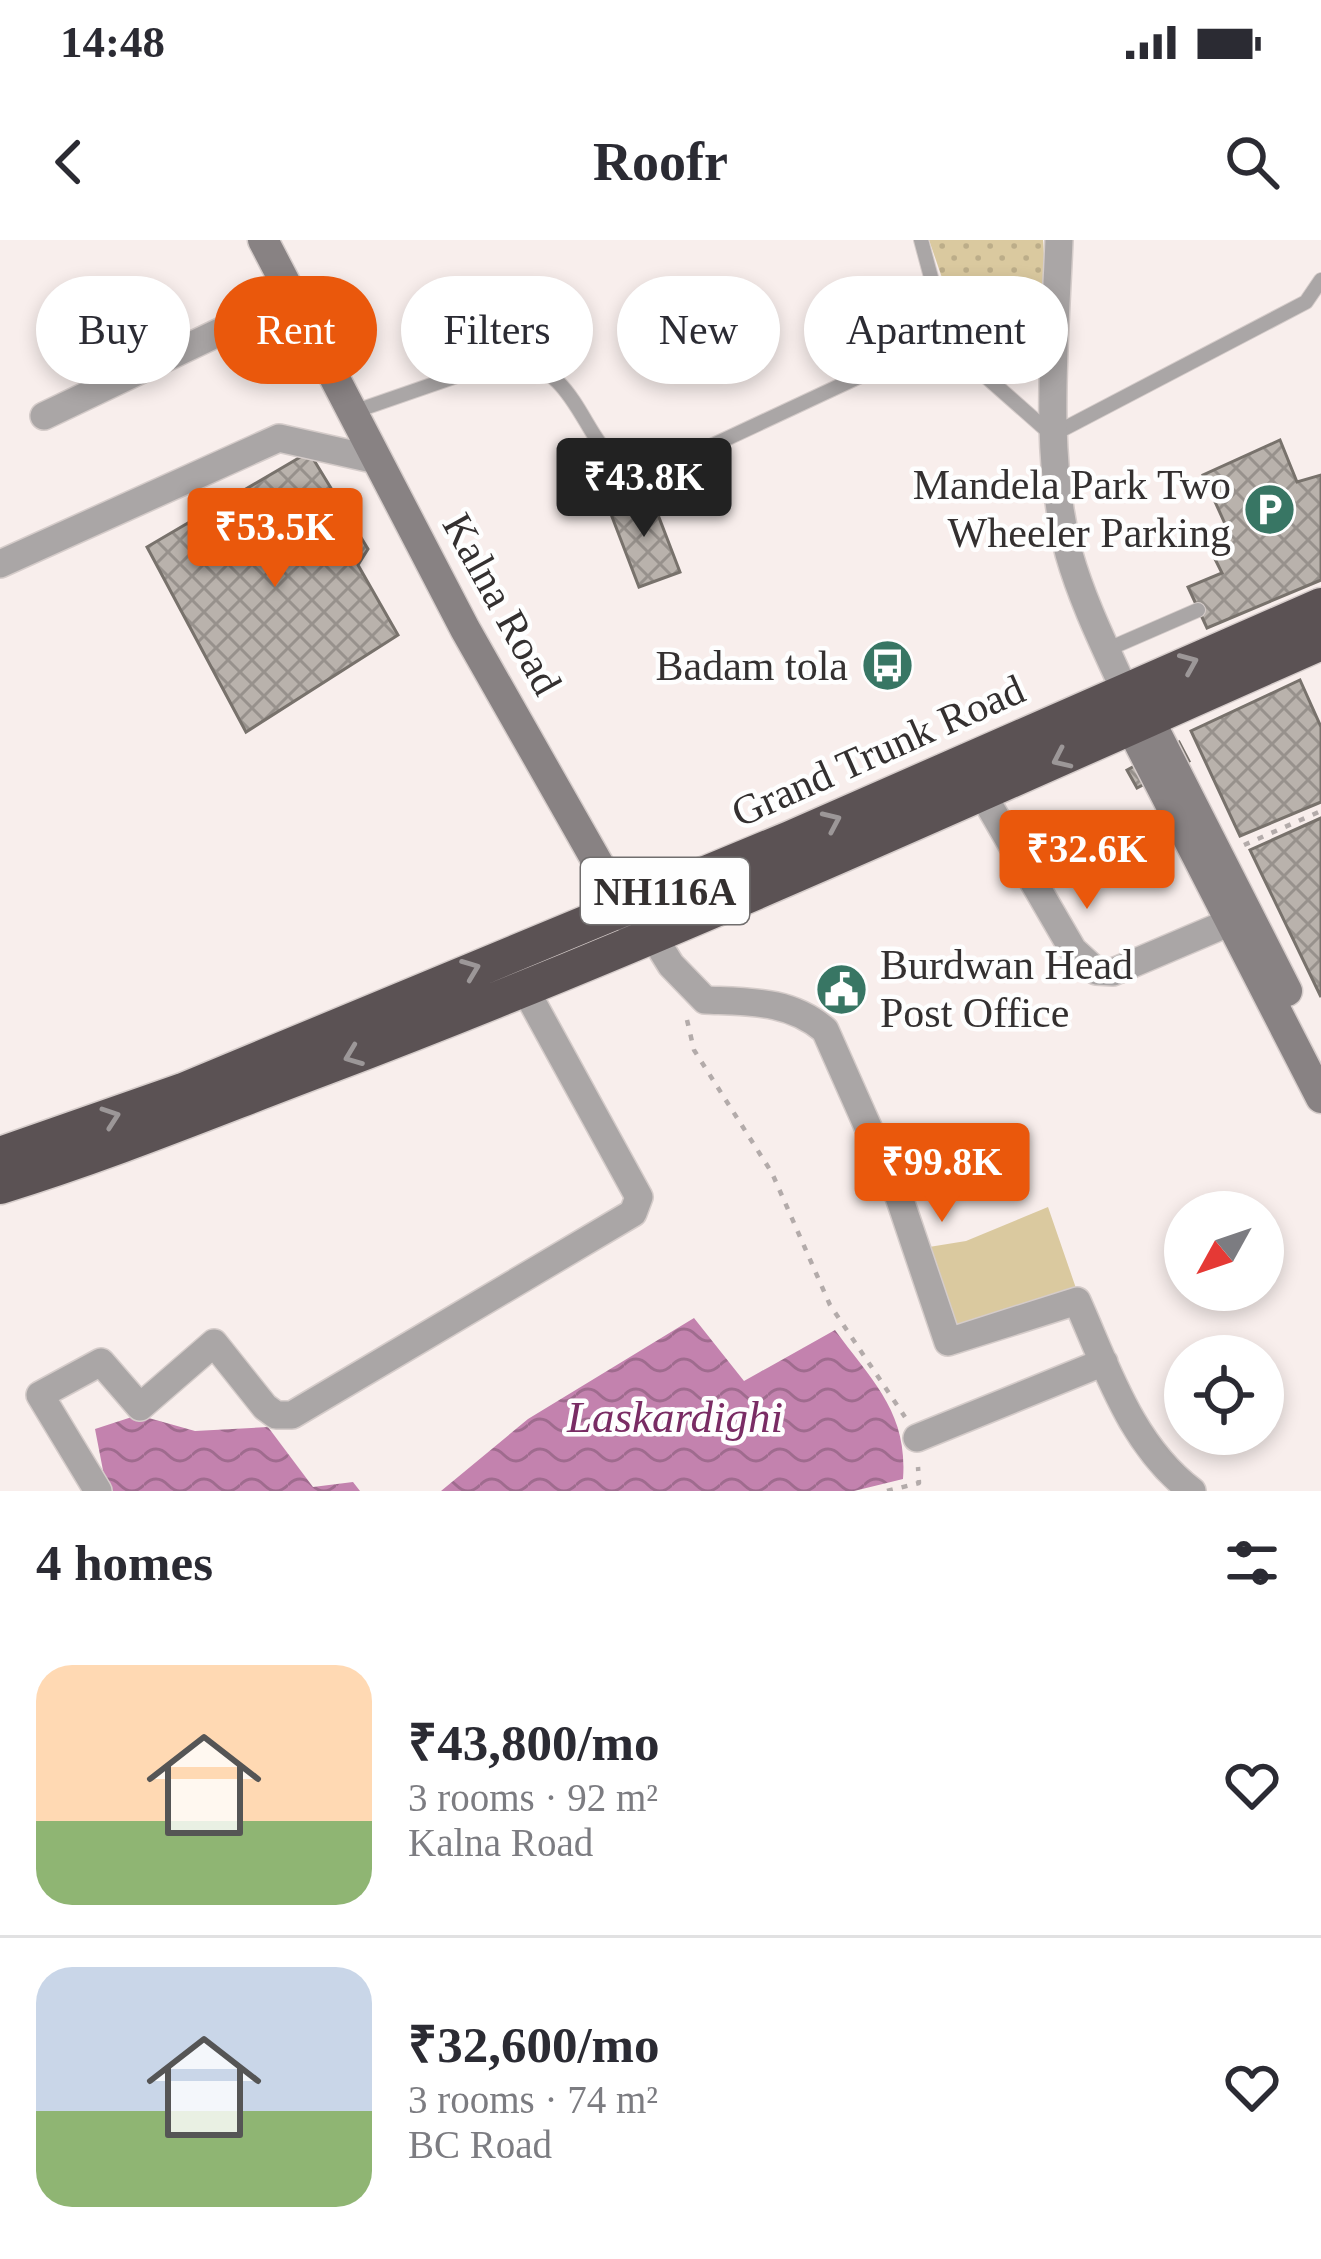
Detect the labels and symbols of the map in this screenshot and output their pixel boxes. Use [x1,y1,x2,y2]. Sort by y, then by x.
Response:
pin: ₹43.8K [546,438,742,540]
place label: Mandela Park Two Wheeler Parking [913,462,1231,556]
parking icon: Mandela Park Two Wheeler Parking [1242,481,1298,537]
pin: ₹53.5K [177,488,373,590]
street label: Kalna Road [434,506,570,702]
bus stop icon: Badam tola [859,638,915,694]
place label: Badam tola [656,643,848,689]
one-way arrow [1177,653,1198,677]
street label: Grand Trunk Road [725,666,1031,836]
one-way arrow [1052,745,1073,768]
pin: ₹32.6K [989,810,1185,912]
one-way arrow [820,812,841,836]
road number: NH116A [581,858,749,924]
place label: Burdwan Head Post Office [880,942,1133,1036]
one-way arrow [460,959,481,984]
public building icon: Burdwan Head Post Office [813,961,869,1017]
one-way arrow [344,1042,365,1067]
one-way arrow [99,1107,120,1131]
pin: ₹99.8K [844,1123,1040,1225]
north arrow [1164,1191,1284,1311]
water label: Laskardighi [566,1392,783,1442]

